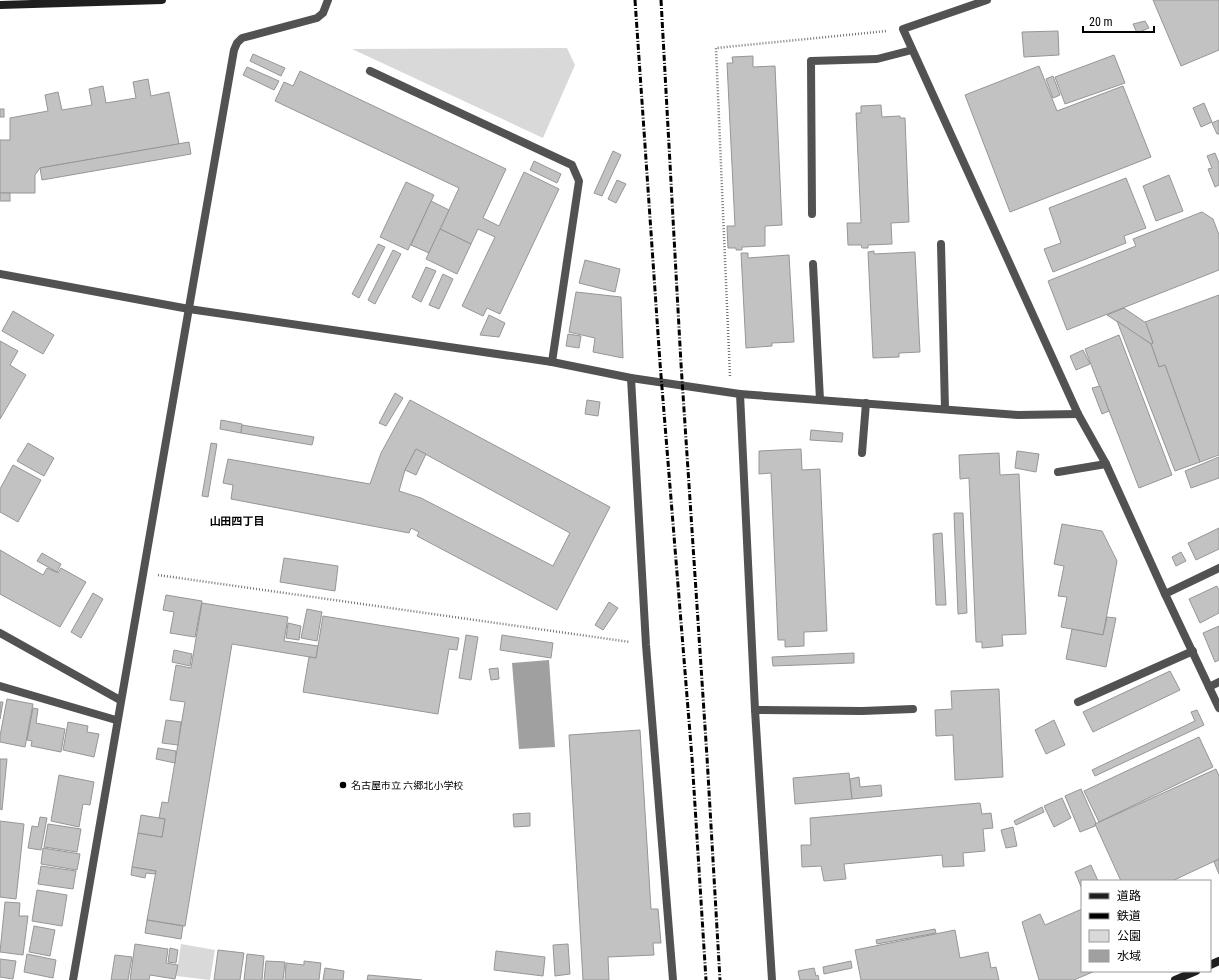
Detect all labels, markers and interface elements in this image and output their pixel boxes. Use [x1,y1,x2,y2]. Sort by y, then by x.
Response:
scale bar [1083,8,1154,34]
text: 20 m [1089,15,1113,29]
district label: 山田四丁目 [210,515,265,528]
marker: 名古屋市立 六郷北小学校 [338,780,348,790]
place label: 名古屋市立 六郷北小学校 [351,780,463,791]
legend [1081,880,1211,972]
text: 道路 [1117,889,1141,903]
text: 鉄道 [1117,909,1141,923]
text: 公園 [1117,929,1141,943]
text: 水域 [1117,949,1141,963]

